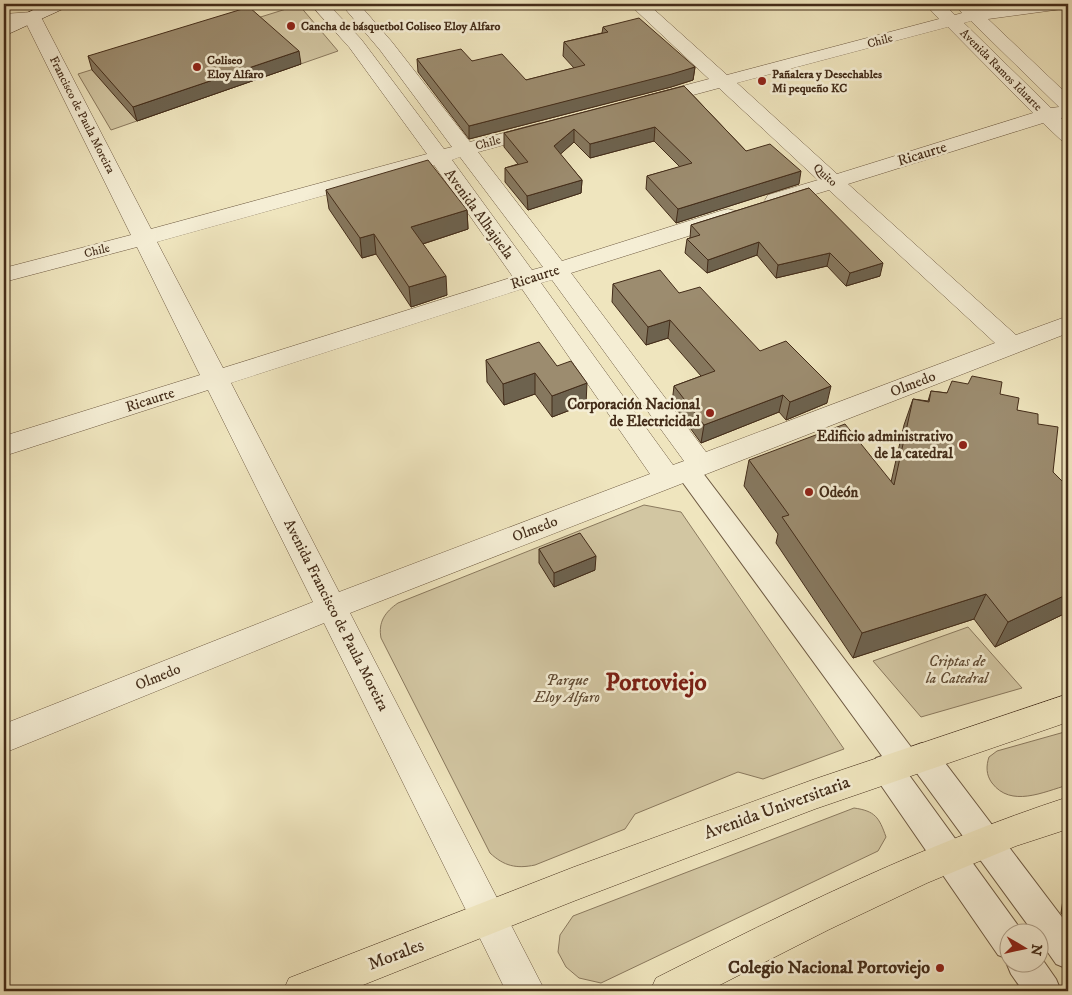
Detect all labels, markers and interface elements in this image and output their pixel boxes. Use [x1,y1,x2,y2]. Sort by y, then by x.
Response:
place label: Cancha de básquetbol Coliseo Eloy Alfaro [301,19,500,34]
marker: Cancha de básquetbol Coliseo Eloy Alfaro [285,20,297,32]
street label: Avenida Ramos Iduarte [957,26,1045,114]
street label: Chile [866,30,894,52]
place label: Coliseo Eloy Alfaro [207,53,264,82]
street label: Francisco de Paula Moreira [46,54,119,177]
marker: Coliseo Eloy Alfaro [191,61,203,73]
place label: Pañalera y Desechables Mi pequeño KC [772,67,882,96]
marker: Pañalera y Desechables Mi pequeño KC [756,75,768,87]
street label: Chile [474,132,502,154]
street label: Ricaurte [895,138,949,170]
street label: Quito [810,160,840,190]
street label: Avenida Alhajuela [440,165,519,263]
street label: Chile [83,241,111,261]
street label: Ricaurte [508,260,562,294]
street label: Olmedo [888,367,938,401]
street label: Ricaurte [123,383,177,417]
place label: Corporación Nacional de Electricidad [567,395,700,431]
marker: Corporación Nacional de Electricidad [704,407,716,419]
place label: Edificio administrativo de la catedral [817,427,954,463]
marker: Edificio administrativo de la catedral [957,439,969,451]
place label: Odeón [819,483,859,502]
marker: Odeón [803,486,815,498]
street label: Olmedo [510,512,560,546]
street label: Avenida Francisco de Paula Moreira [279,516,393,715]
park label: Criptas de la Catedral [925,652,990,688]
street label: Olmedo [133,659,183,695]
district label: Portoviejo [605,667,707,698]
park label: Parque Eloy Alfaro [533,671,600,707]
street label: Avenida Universitaria [701,771,853,845]
north arrow [1000,922,1050,972]
street label: Morales [365,934,427,976]
text: N [1026,943,1046,957]
place label: Colegio Nacional Portoviejo [728,957,930,979]
marker: Colegio Nacional Portoviejo [934,962,946,974]

